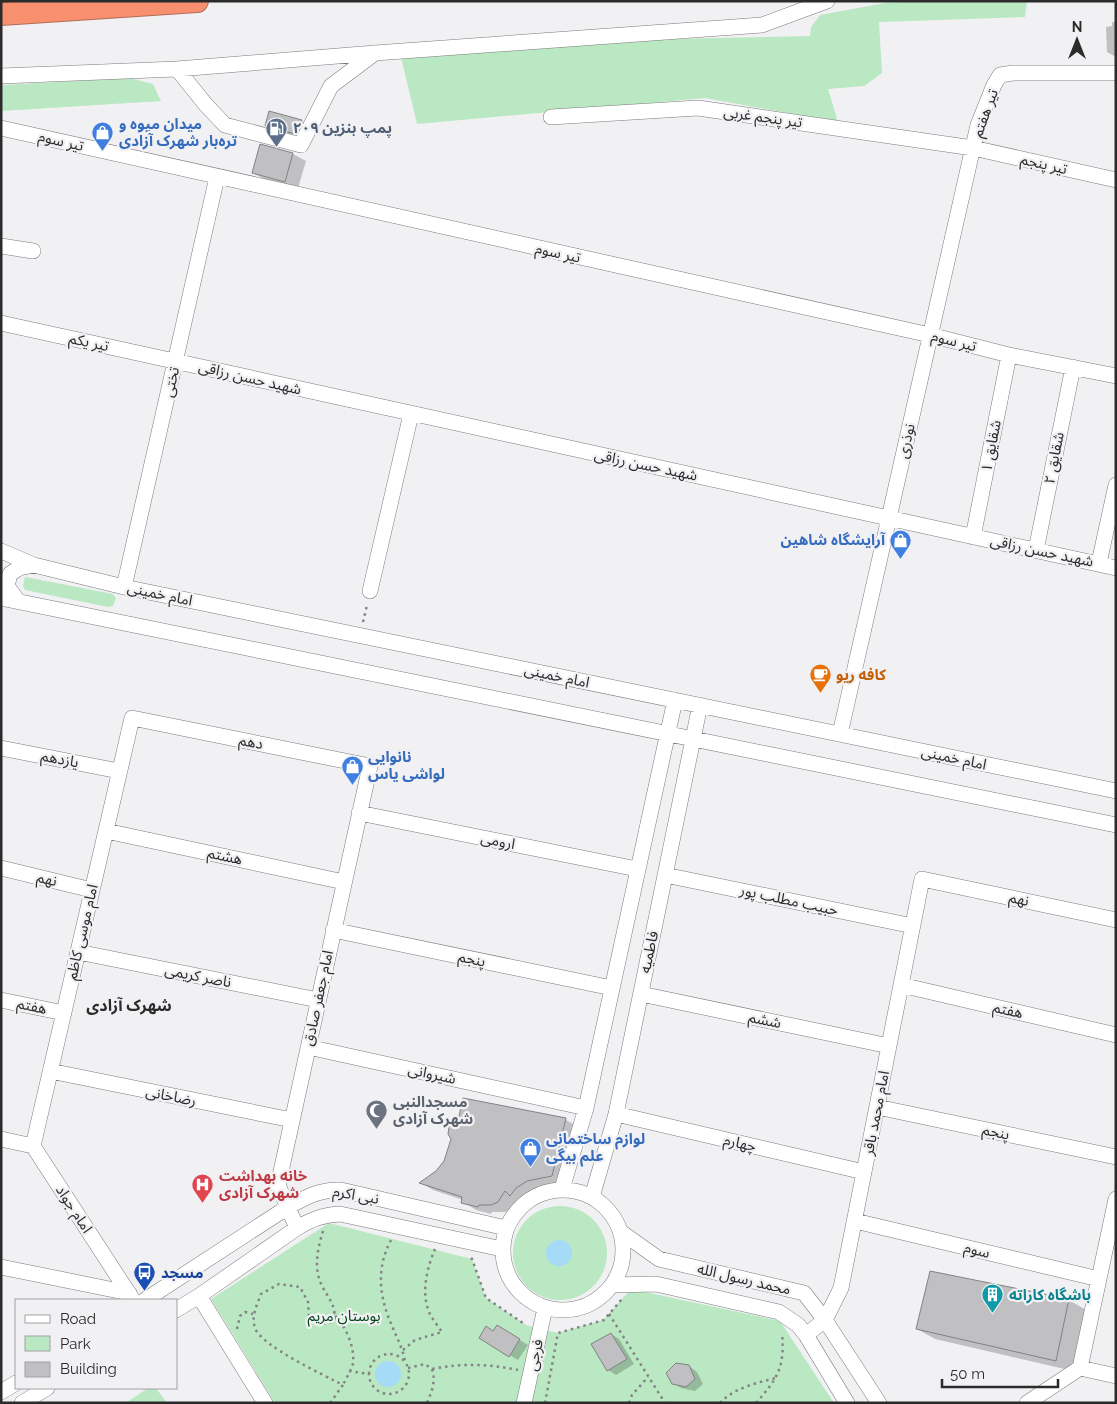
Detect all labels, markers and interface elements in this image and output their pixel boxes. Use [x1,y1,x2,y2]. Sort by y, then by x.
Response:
north arrow [1052,15,1102,65]
text: N [1072,19,1082,35]
street label: تیر هفتم [968,86,1004,140]
street label: تیر پنجم غربی [722,103,804,133]
place label: میدان میوه و تره‌بار شهرک آزادی [119,115,238,150]
fuel station icon: پمپ بنزین ۲۰۹ [265,116,289,147]
place label: پمپ بنزین ۲۰۹ [293,119,392,138]
shop icon: میدان میوه و تره‌بار شهرک آزادی [91,121,115,152]
street label: تیر سوم [36,127,85,157]
street label: تیر پنجم [1018,150,1069,180]
street label: تیر سوم [533,239,582,269]
street label: تیر سوم [929,327,978,357]
street label: تیر یکم [67,329,111,357]
street label: شهید حسن رزاقی [197,357,303,399]
street label: تختی [159,365,183,399]
street label: شقایق ۱ [977,418,1006,474]
street label: نوذری [893,422,919,460]
street label: شقایق ۲ [1040,430,1069,486]
street label: شهید حسن رزاقی [593,445,699,485]
shop icon: آرایشگاه شاهین [889,528,913,559]
place label: آرایشگاه شاهین [781,531,886,549]
street label: شهید حسن رزاقی [989,531,1095,571]
street label: امام خمینی [125,578,194,612]
street label: امام خمینی [522,660,591,694]
cafe icon: کافه ریو [808,663,832,694]
place label: کافه ریو [836,666,886,684]
street label: دهم [237,731,265,755]
street label: امام خمینی [919,742,988,776]
street label: یازدهم [39,747,80,773]
place label: نانوایی لواشی یاس [368,748,445,783]
shop icon: نانوایی لواشی یاس [340,754,364,785]
street label: ارومی [479,829,517,853]
street label: هشتم [205,844,244,870]
street label: نهم [35,868,59,892]
street label: حبیب مطلب پور [737,881,840,920]
street label: امام موسی کاظم [62,882,104,982]
street label: نهم [1007,888,1031,912]
street label: فاطمیه [636,929,662,975]
street label: پنجم [456,947,487,973]
street label: امام جعفر صادق [299,948,339,1048]
street label: ناصر کریمی [163,961,233,991]
street label: هفتم [15,994,49,1020]
district label: شهرک آزادی [86,996,172,1015]
street label: هفتم [991,998,1025,1024]
street label: ششم [747,1008,783,1034]
street label: شیروانی [406,1060,458,1088]
street label: امام محمد باقر [859,1069,895,1158]
street label: رضاخانی [144,1082,198,1110]
place label: مسجدالنبی شهرک آزادی [393,1093,473,1128]
mosque icon: مسجدالنبی شهرک آزادی [365,1099,389,1130]
street label: پنجم [980,1120,1011,1146]
place label: لوازم ساختمانی علم بیگی [546,1130,645,1167]
street label: چهارم [721,1131,758,1157]
shop icon: لوازم ساختمانی علم بیگی [518,1136,542,1167]
place label: خانه بهداشت شهرک آزادی [219,1167,308,1202]
hospital icon: خانه بهداشت شهرک آزادی [191,1173,215,1204]
street label: امام جواد [50,1182,96,1237]
street label: نبی اکرم [331,1182,380,1210]
street label: سوم [962,1238,992,1264]
street label: محمد رسول الله [696,1260,792,1298]
bus stop icon: مسجد [133,1261,157,1292]
place label: مسجد [161,1264,203,1282]
building icon: باشگاه کاراته [981,1283,1005,1314]
place label: باشگاه کاراته [1009,1286,1091,1304]
legend [15,1299,178,1389]
park label: بوستان مریم [307,1307,381,1327]
text: Road [60,1310,96,1328]
text: Park [60,1335,91,1353]
street label: فرجی [523,1337,547,1372]
scale bar [942,1356,1058,1388]
text: Building [60,1360,117,1378]
text: 50 m [950,1365,985,1383]

